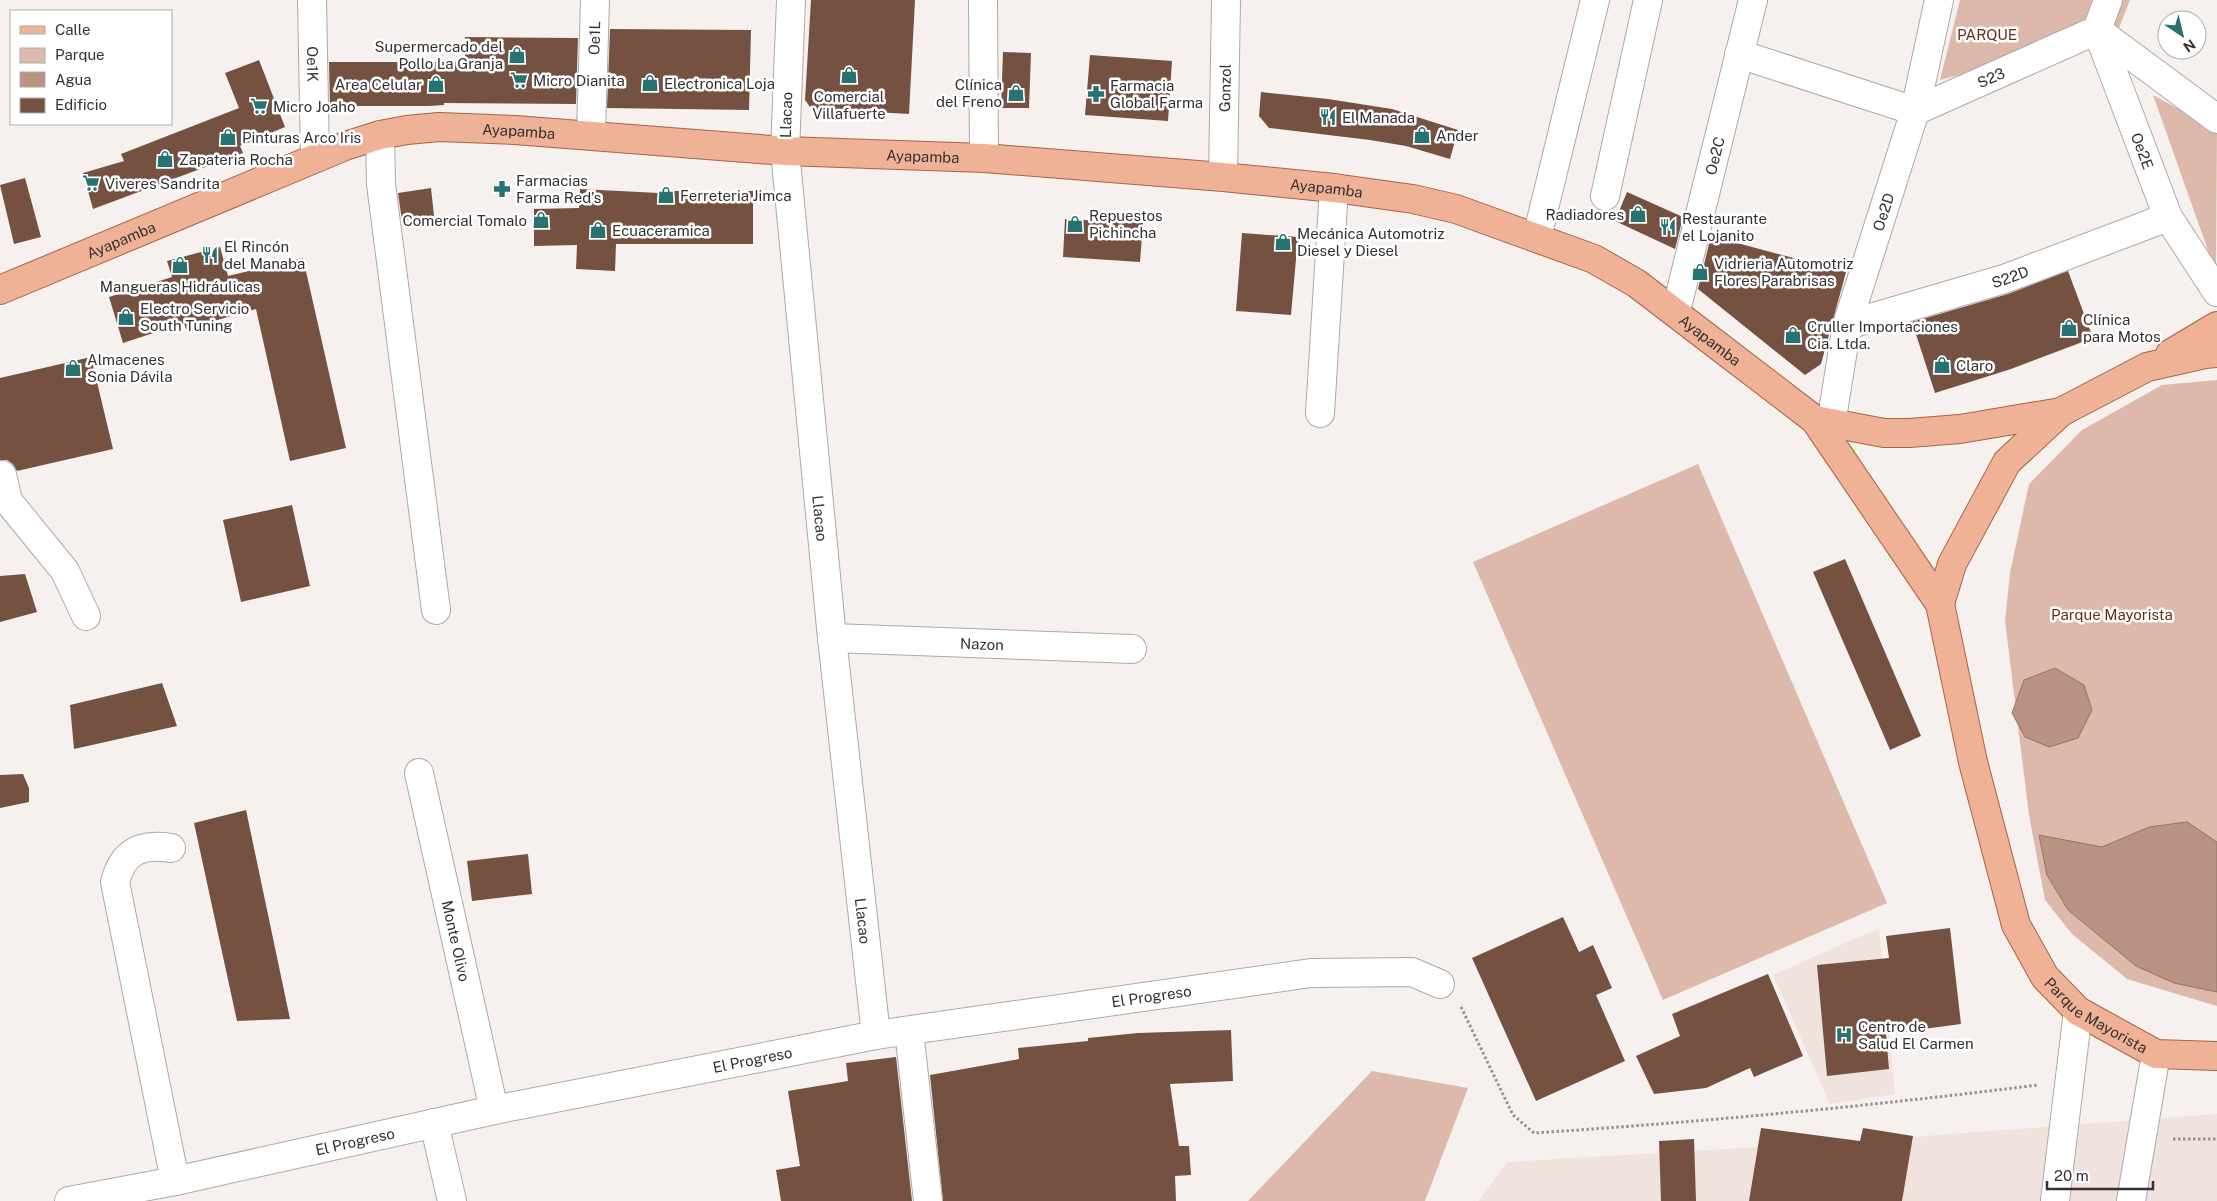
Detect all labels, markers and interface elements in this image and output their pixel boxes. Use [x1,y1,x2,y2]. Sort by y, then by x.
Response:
legend [10,10,172,125]
north arrow [2157,10,2207,60]
text: Calle [55,21,91,38]
street label: Oe1L [585,21,603,55]
park label: PARQUE [1957,26,2017,43]
text: N [2180,36,2199,55]
place label: Supermercado del Pollo La Granja [375,38,503,72]
shop icon: Supermercado del Pollo La Granja [507,45,527,65]
text: Parque [55,46,105,63]
street label: Oe1K [304,46,322,82]
street label: Gonzol [1216,64,1233,112]
street label: S23 [1974,64,2007,91]
shop icon: Comercial Villafuerte [839,65,859,85]
supermarket icon: Micro Dianita [509,70,529,90]
text: Agua [55,71,92,88]
place label: Micro Dianita [533,72,625,89]
shop icon: Electronica Loja [640,73,660,93]
shop icon: Area Celular [426,74,446,94]
place label: Electronica Loja [664,75,775,92]
place label: Area Celular [335,76,422,93]
place label: Clínica del Freno [936,76,1002,110]
place label: Farmacia Global Farma [1110,77,1203,111]
shop icon: Clínica del Freno [1006,83,1026,103]
pharmacy icon: Farmacia Global Farma [1086,84,1106,104]
place label: Comercial Villafuerte [812,88,886,122]
street label: Llacao [777,92,795,138]
text: Edificio [55,96,107,113]
supermarket icon: Micro Joaho [249,96,269,116]
place label: Micro Joaho [273,98,355,115]
restaurant icon: El Manada [1318,107,1338,127]
place label: El Manada [1342,109,1415,126]
street label: Ayapamba [482,120,556,142]
shop icon: Ander [1412,125,1432,145]
shop icon: Pinturas Arco Iris [218,127,238,147]
place label: Ander [1436,127,1479,144]
place label: Pinturas Arco Iris [242,129,361,146]
street label: Oe2E [2128,130,2157,171]
street label: Oe2C [1702,135,1727,177]
street label: Ayapamba [886,146,960,166]
shop icon: Zapateria Rocha [155,149,175,169]
place label: Zapateria Rocha [179,151,293,168]
place label: Farmacias Farma Red's [516,172,601,206]
supermarket icon: Viveres Sandrita [81,173,101,193]
place label: Viveres Sandrita [105,175,220,192]
street label: Ayapamba [1289,175,1364,200]
pharmacy icon: Farmacias Farma Red's [492,179,512,199]
shop icon: Ferreteria Jimca [656,185,676,205]
place label: Ferreteria Jimca [680,187,792,204]
street label: Oe2D [1869,191,1897,233]
shop icon: Radiadores [1628,204,1648,224]
place label: Radiadores [1545,206,1624,223]
place label: Repuestos Pichincha [1089,207,1163,241]
shop icon: Comercial Tomalo [531,210,551,230]
place label: Restaurante el Lojanito [1682,210,1767,244]
place label: Comercial Tomalo [403,212,527,229]
shop icon: Repuestos Pichincha [1065,214,1085,234]
restaurant icon: Restaurante el Lojanito [1658,217,1678,237]
street label: Ayapamba [84,218,158,261]
shop icon: Ecuaceramica [588,220,608,240]
place label: Ecuaceramica [612,222,710,239]
place label: Mecánica Automotriz Diesel y Diesel [1297,225,1444,259]
shop icon: Mecánica Automotriz Diesel y Diesel [1273,232,1293,252]
place label: El Rincón del Manaba [224,238,305,272]
restaurant icon: El Rincón del Manaba [200,245,220,265]
shop icon: Mangueras Hidráulicas [170,255,190,275]
place label: Vidrieria Automotriz Flores Parabrisas [1714,255,1854,289]
shop icon: Vidrieria Automotriz Flores Parabrisas [1690,262,1710,282]
street label: S22D [1989,262,2031,291]
place label: Mangueras Hidráulicas [100,278,260,295]
place label: Electro Servicio South Tuning [140,300,249,334]
shop icon: Electro Servicio South Tuning [116,307,136,327]
street label: Ayapamba [1676,311,1744,369]
place label: Clínica para Motos [2083,311,2161,345]
place label: Cruller Importaciones Cia. Ltda. [1807,318,1958,352]
shop icon: Clínica para Motos [2059,318,2079,338]
shop icon: Cruller Importaciones Cia. Ltda. [1783,325,1803,345]
place label: Almacenes Sonia Dávila [87,351,172,385]
shop icon: Claro [1932,355,1952,375]
place label: Claro [1956,357,1993,374]
shop icon: Almacenes Sonia Dávila [63,358,83,378]
street label: Llacao [810,494,831,542]
park label: Parque Mayorista [2051,606,2173,623]
street label: Nazon [960,634,1004,653]
street label: Llacao [852,897,874,945]
street label: Monte Olivo [439,899,474,983]
street label: Parque Mayorista [2042,974,2151,1056]
street label: El Progreso [1110,982,1192,1010]
place label: Centro de Salud El Carmen [1858,1018,1974,1052]
hospital icon: Centro de Salud El Carmen [1834,1025,1854,1045]
street label: El Progreso [711,1043,794,1075]
street label: El Progreso [313,1124,396,1158]
scale bar [2047,1158,2153,1190]
text: 20 m [2054,1167,2089,1184]

